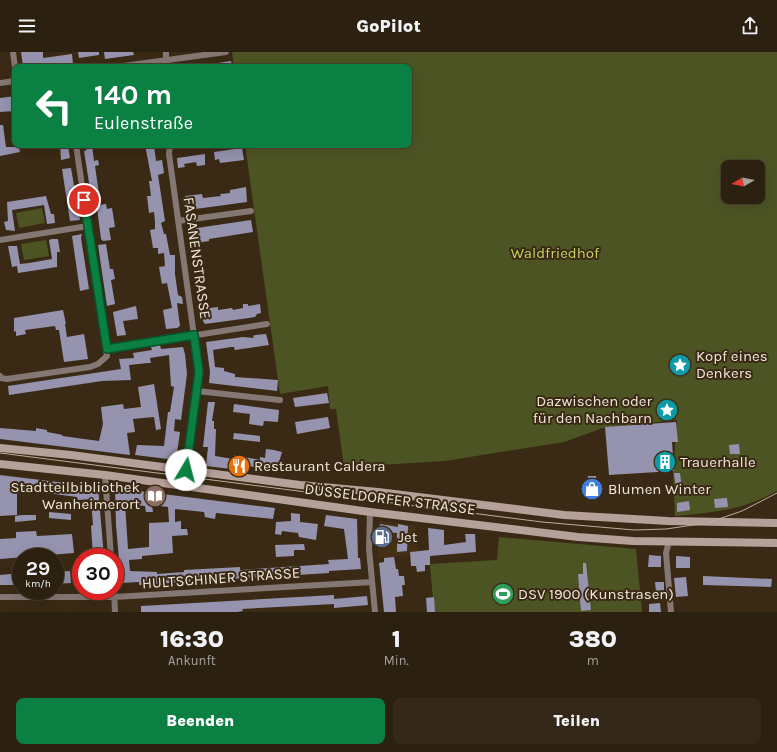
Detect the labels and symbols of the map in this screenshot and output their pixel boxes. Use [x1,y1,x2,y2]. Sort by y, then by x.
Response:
north arrow [721,160,765,204]
pin [67,183,101,217]
street label: FASANENSTRASSE [180,196,214,320]
park label: Waldfriedhof [511,244,600,262]
place label: Kopf eines Denkers [696,347,768,382]
place icon: Kopf eines Denkers [667,352,693,378]
place label: Dazwischen oder für den Nachbarn [533,392,653,427]
place icon: Dazwischen oder für den Nachbarn [654,397,680,423]
position arrow [165,449,207,491]
building icon: Trauerhalle [652,449,678,475]
restaurant icon: Restaurant Caldera [226,453,252,479]
place label: Trauerhalle [680,453,756,471]
place label: Restaurant Caldera [254,457,386,475]
shop icon: Blumen Winter [579,476,605,502]
place label: Stadtteilbibliothek Wanheimerort [11,478,140,513]
street label: DÜSSELDORFER STRASSE [304,480,476,518]
place label: Blumen Winter [608,480,711,498]
library icon: Stadtteilbibliothek Wanheimerort [142,483,168,509]
fuel station icon: Jet [369,524,395,550]
place label: Jet [398,528,418,546]
speed limit sign: 30 [72,548,124,600]
street label: HULTSCHINER STRASSE [141,563,301,593]
sports icon: DSV 1900 (Kunstrasen) [490,581,516,607]
place label: DSV 1900 (Kunstrasen) [518,585,674,603]

